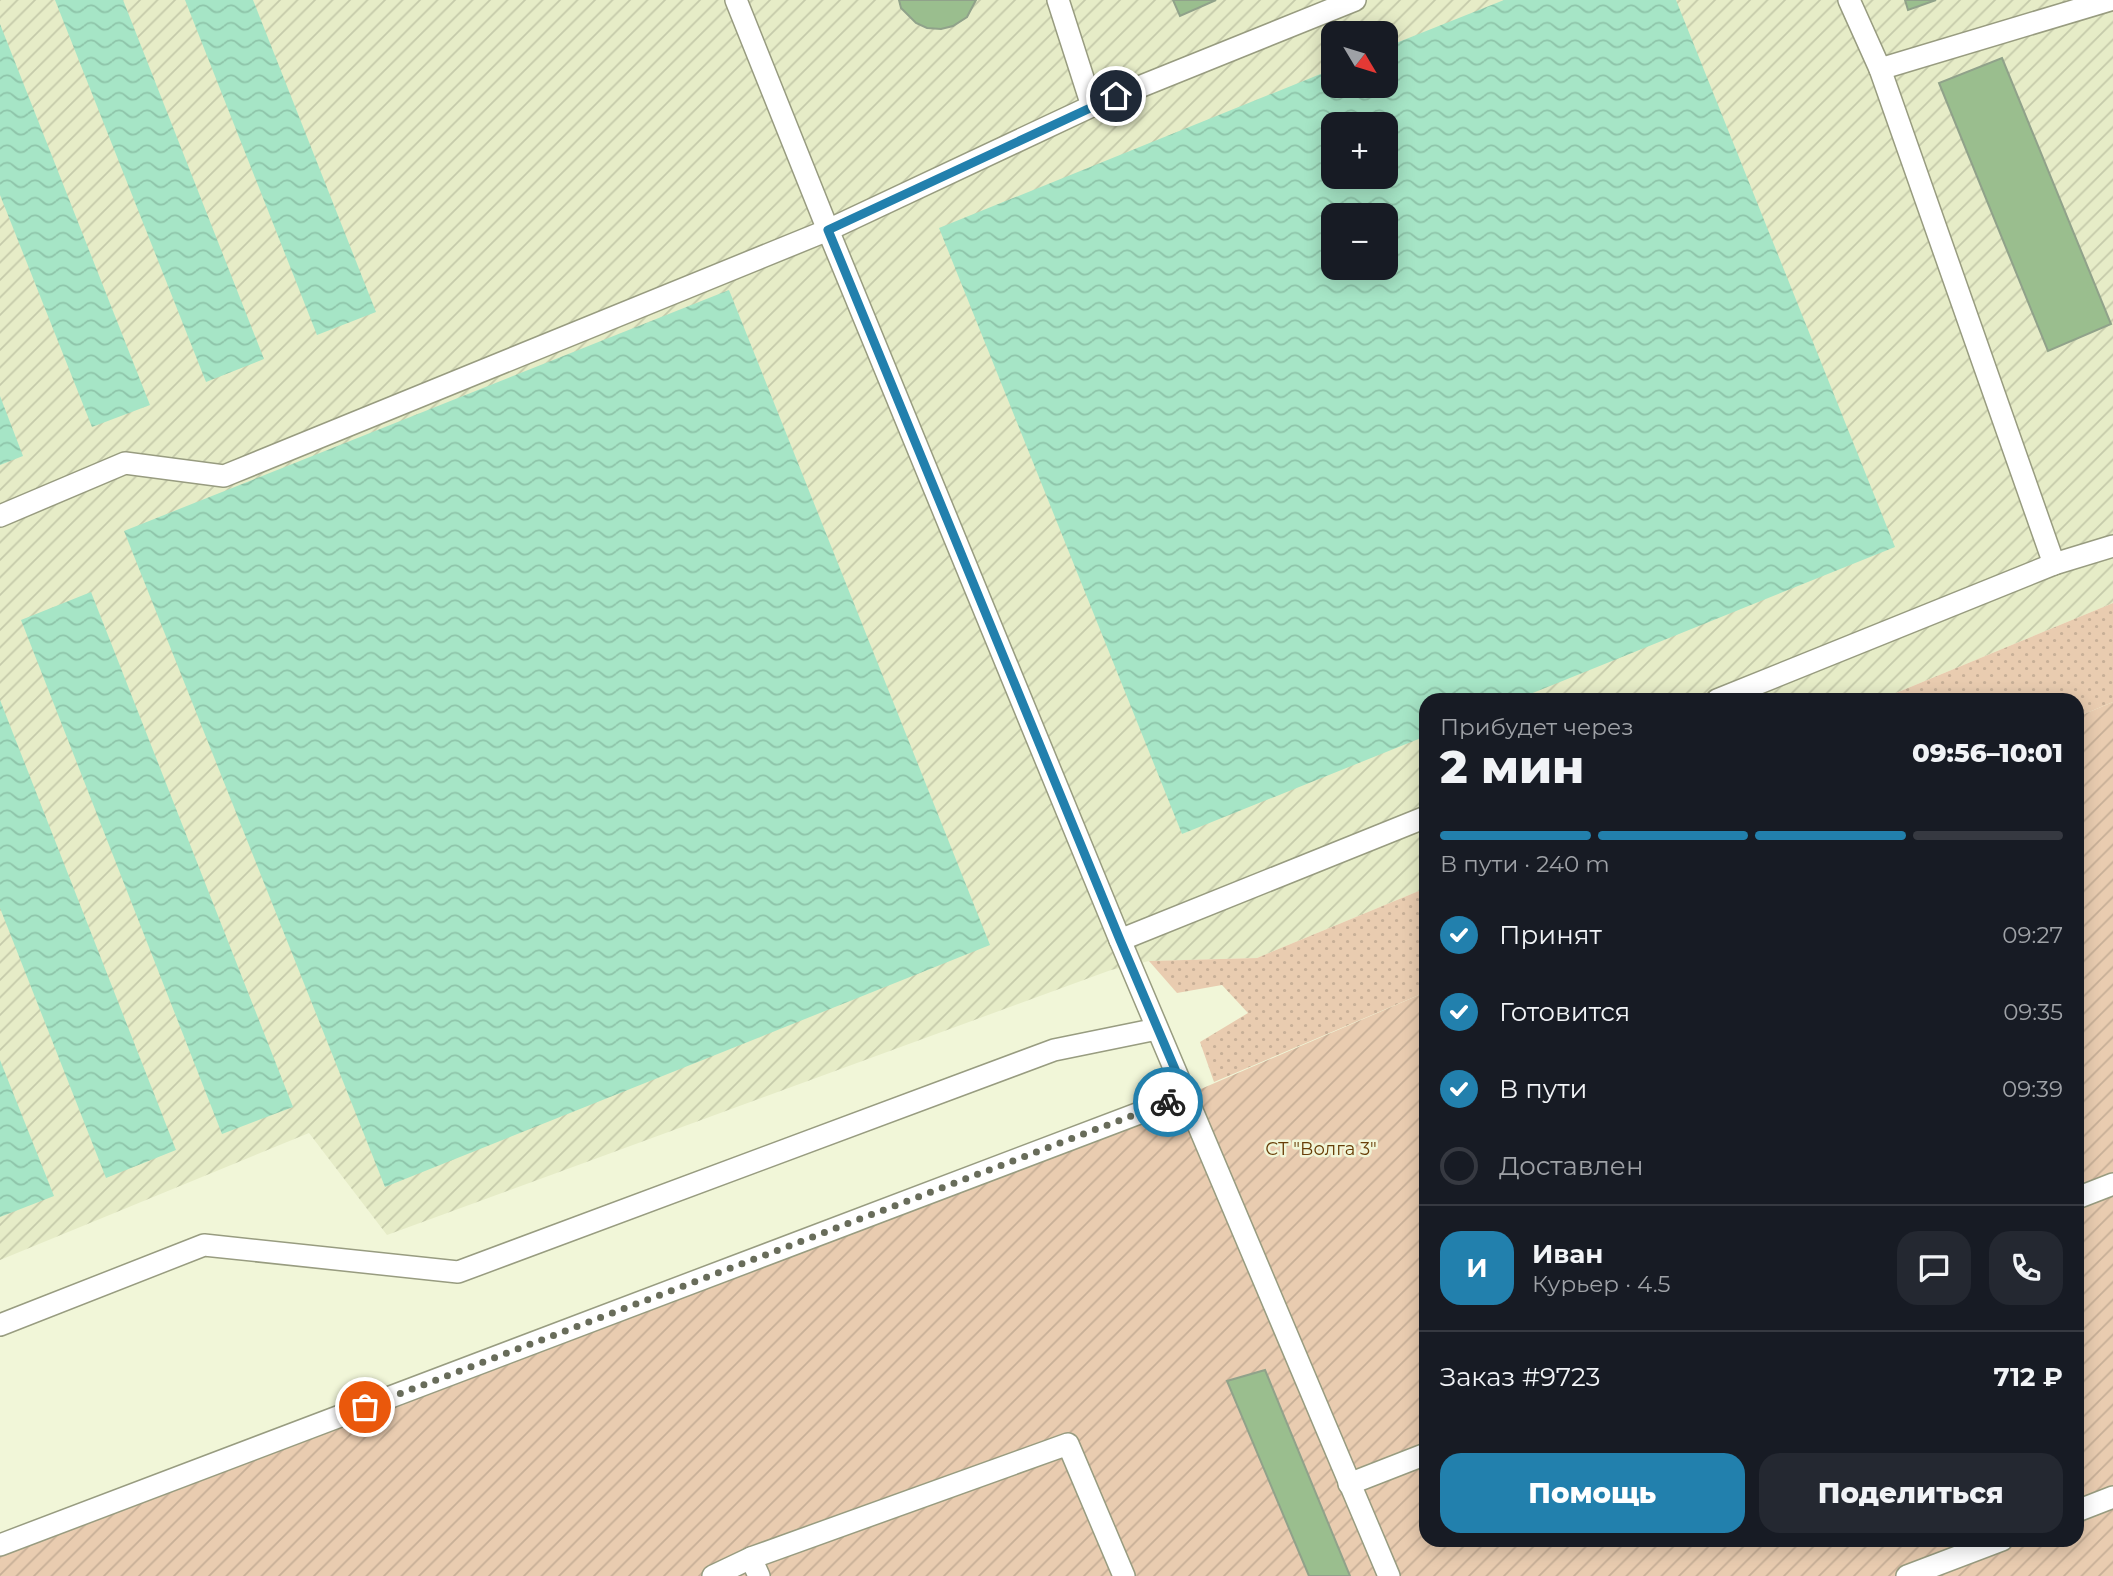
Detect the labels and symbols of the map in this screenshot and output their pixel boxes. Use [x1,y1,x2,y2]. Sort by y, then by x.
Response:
north arrow [1321,21,1398,98]
pin [1086,66,1146,126]
courier [1133,1067,1203,1137]
park label: СТ "Волга 3" [1265,1138,1377,1160]
pin [335,1377,395,1437]

